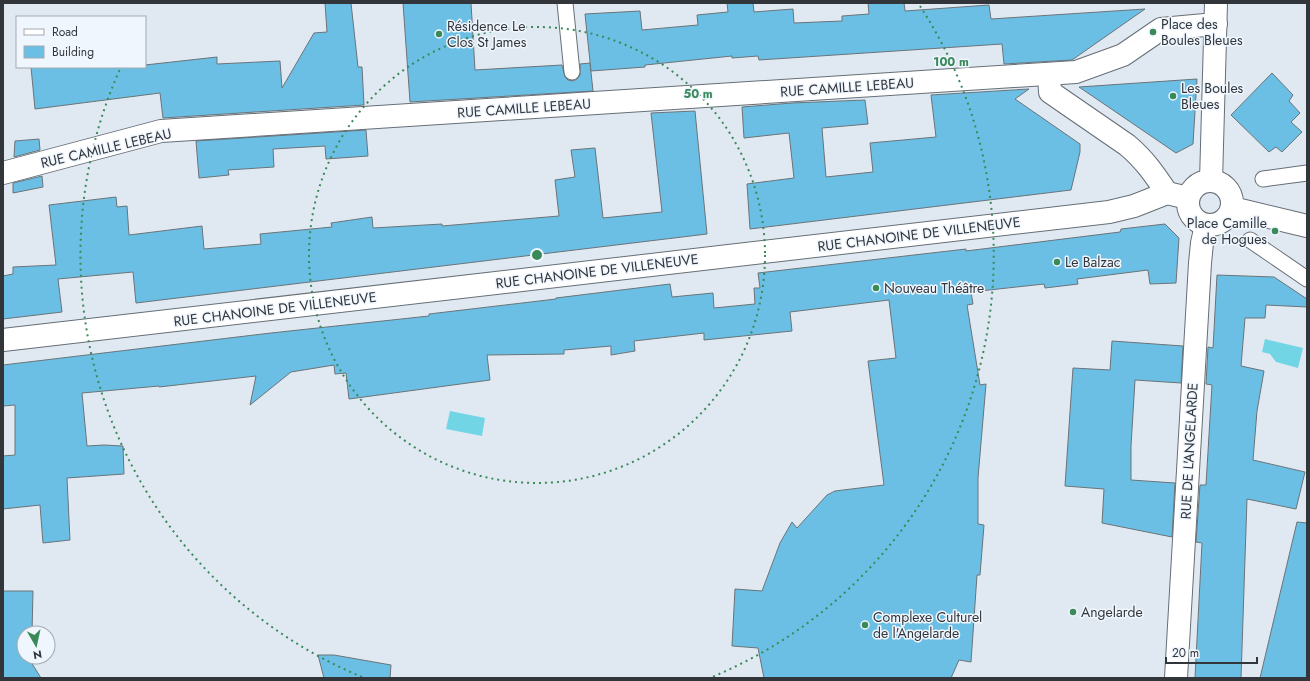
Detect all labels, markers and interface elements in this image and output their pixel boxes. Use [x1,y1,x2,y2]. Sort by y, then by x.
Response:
place label: Place des Boules Bleues [1161,14,1243,50]
legend [16,16,146,68]
place label: Résidence Le Clos St James [447,16,527,52]
text: Road [52,23,78,41]
marker: Place des Boules Bleues [1148,27,1158,37]
marker: Résidence Le Clos St James [434,29,444,39]
text: Building [52,43,94,61]
text: 100 m [933,53,969,71]
street label: RUE CAMILLE LEBEAU [780,72,914,102]
place label: Les Boules Bleues [1181,78,1244,114]
text: 50 m [683,85,713,103]
marker: Les Boules Bleues [1168,91,1178,101]
street label: RUE CAMILLE LEBEAU [457,93,591,123]
street label: RUE CAMILLE LEBEAU [39,123,173,173]
street label: RUE CHANOINE DE VILLENEUVE [817,212,1021,256]
place label: Place Camille de Hogues [1187,213,1267,249]
marker: Place Camille de Hogues [1270,226,1280,236]
centre of rings [530,248,544,262]
street label: RUE CHANOINE DE VILLENEUVE [495,249,699,293]
place label: Le Balzac [1065,252,1120,272]
marker: Le Balzac [1052,257,1062,267]
place label: Nouveau Théâtre [884,278,984,298]
marker: Nouveau Théâtre [871,283,881,293]
street label: RUE CHANOINE DE VILLENEUVE [173,287,377,331]
street label: RUE DE L'ANGELARDE [1175,382,1203,520]
place label: Angelarde [1081,602,1143,622]
place label: Complexe Culturel de l'Angelarde [873,607,982,643]
marker: Angelarde [1068,607,1078,617]
marker: Complexe Culturel de l'Angelarde [860,620,870,630]
north arrow [16,625,56,665]
scale bar [1166,639,1257,665]
text: 20 m [1172,644,1199,662]
text: N [32,646,43,663]

